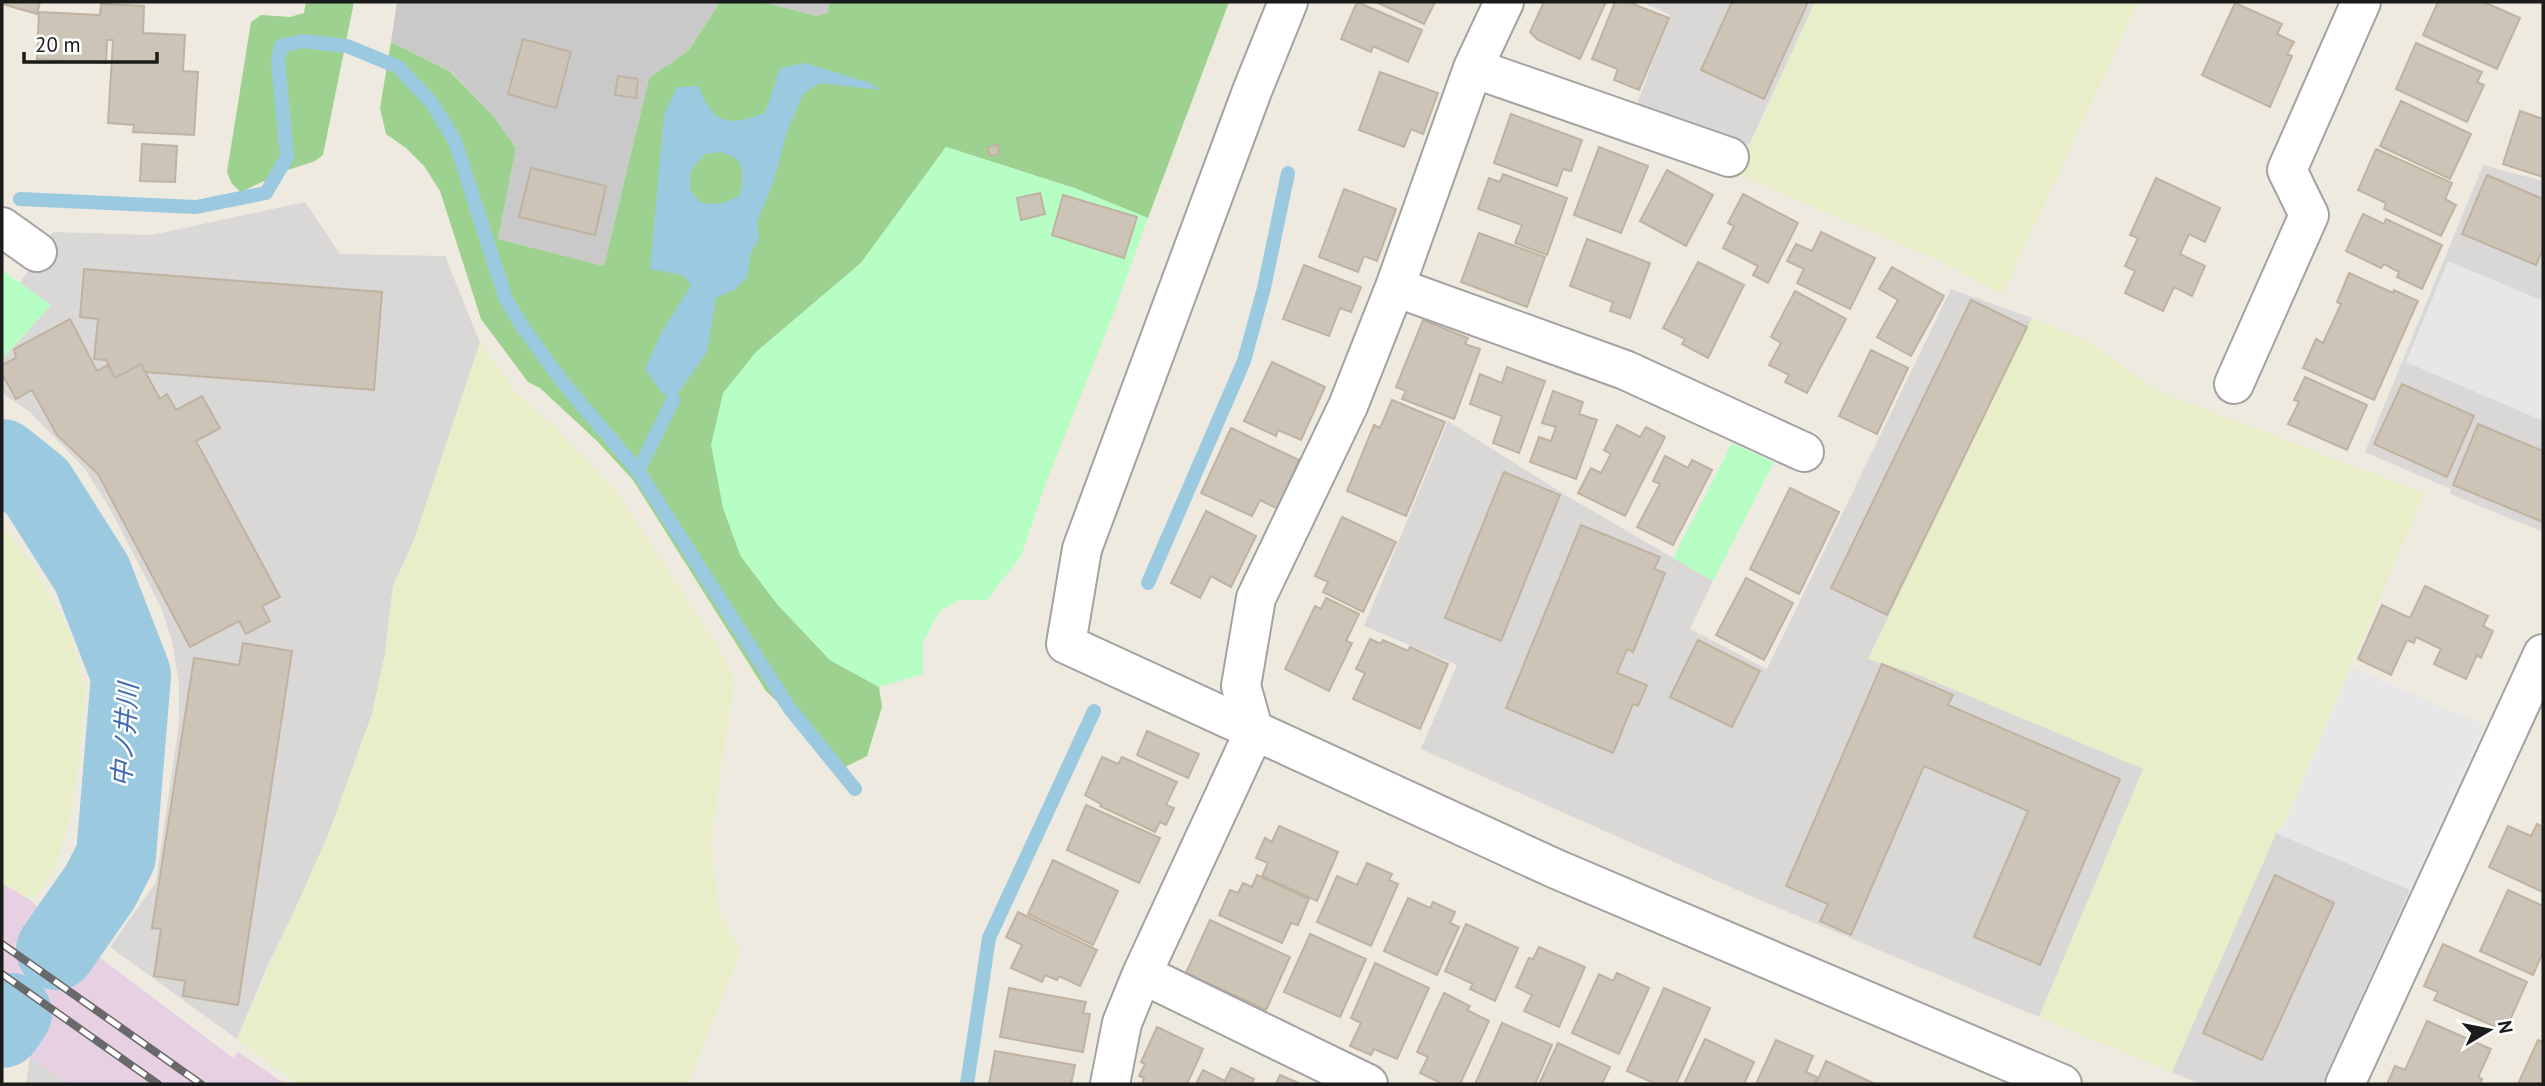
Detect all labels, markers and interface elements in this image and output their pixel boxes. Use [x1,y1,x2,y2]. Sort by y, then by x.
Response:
scale bar [24,21,158,65]
text: 20 m [35,31,81,58]
water label: 中ノ井川 [104,679,145,788]
north arrow [2454,995,2524,1065]
text: N [2493,1019,2519,1035]

